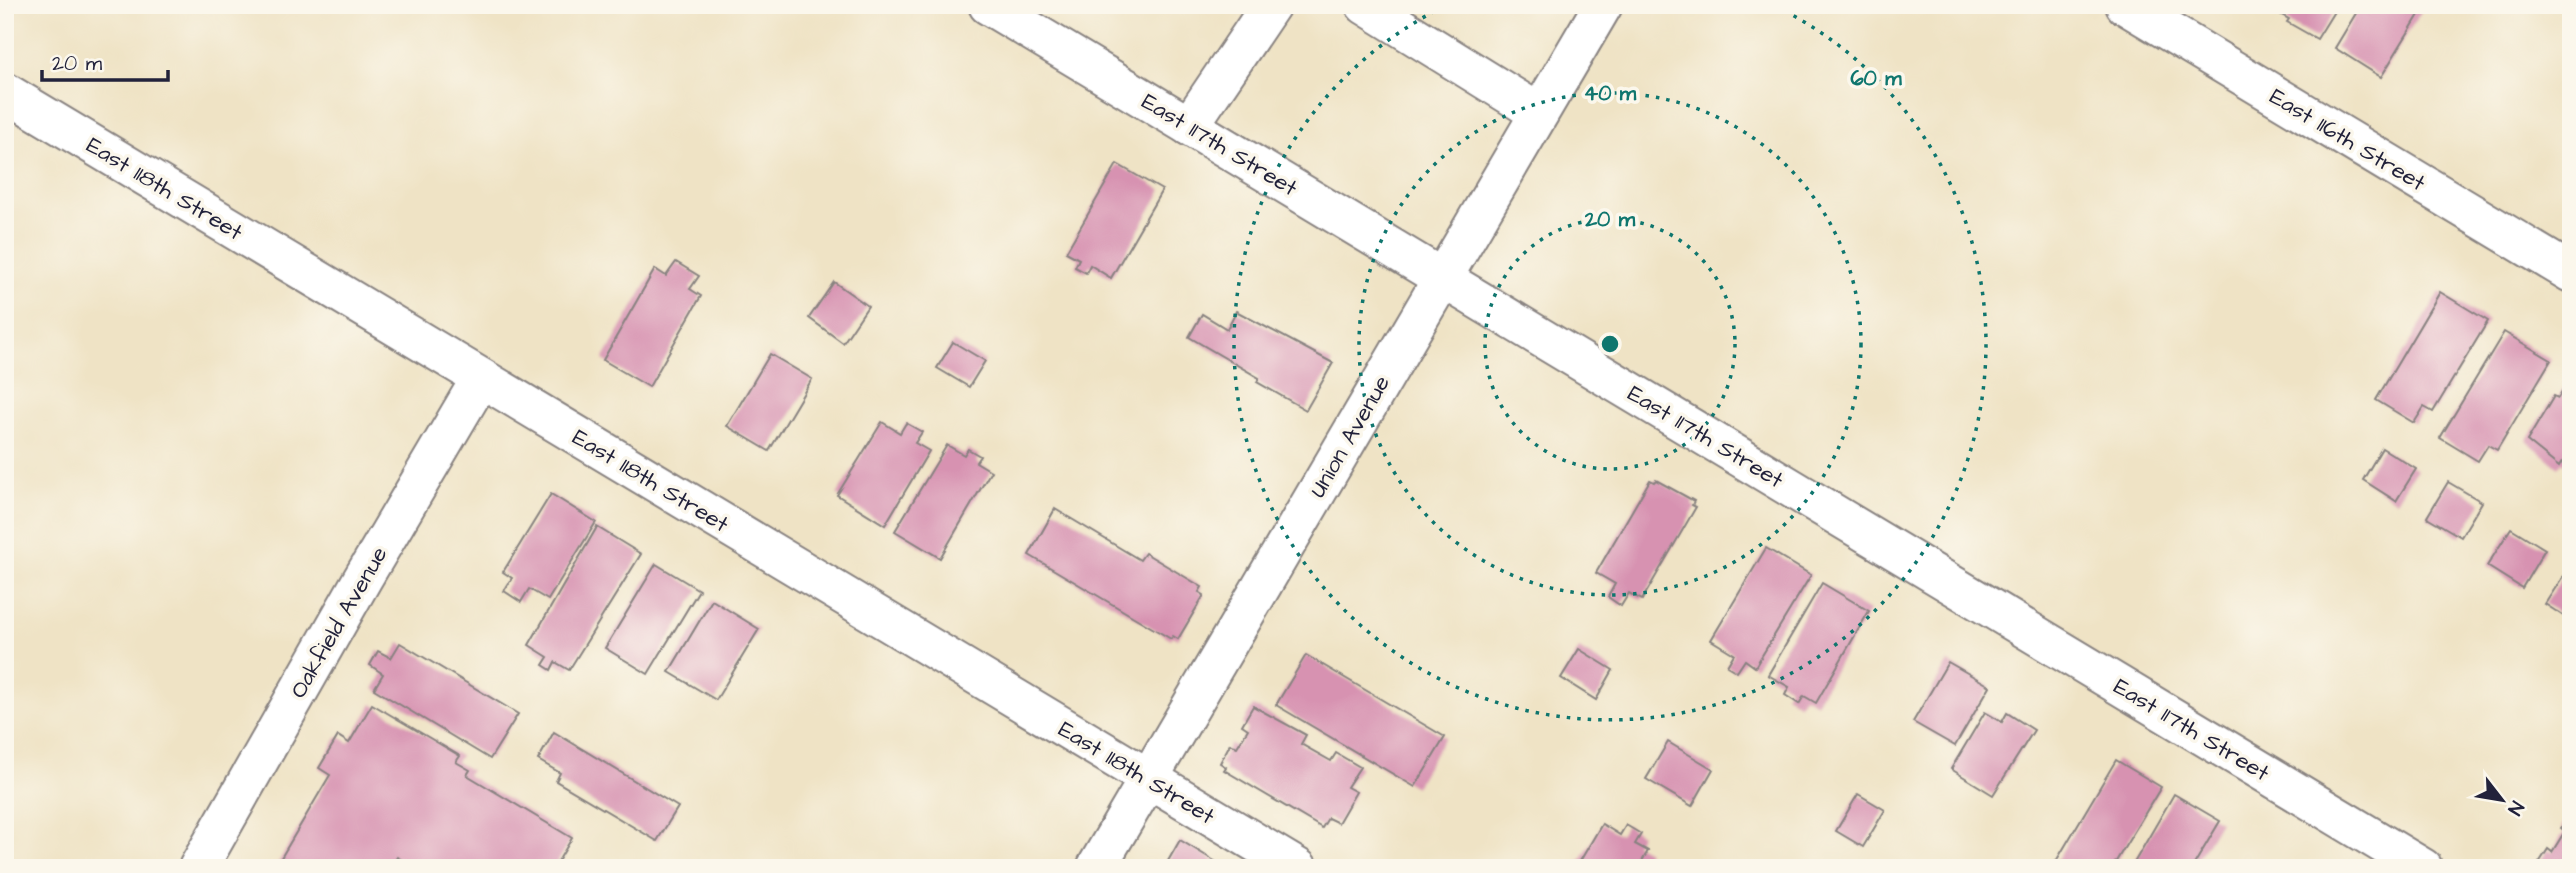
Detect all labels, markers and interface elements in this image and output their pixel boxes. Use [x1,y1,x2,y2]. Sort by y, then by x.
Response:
scale bar [42,38,168,82]
text: 20 m [52,49,103,78]
text: 60 m [1850,64,1902,93]
text: 40 m [1584,79,1637,108]
street label: East 116th Street [2264,81,2432,199]
street label: East 117th Street [1136,86,1304,204]
street label: East 118th Street [80,130,249,249]
text: 20 m [1584,205,1636,234]
centre of rings [1598,332,1622,356]
street label: Union Avenue [1302,369,1398,504]
street label: East 117th Street [1622,378,1790,496]
street label: East 118th Street [566,422,735,541]
street label: Oakfield Avenue [282,541,395,704]
street label: East 117th Street [2108,671,2276,789]
street label: East 118th Street [1052,714,1221,833]
north arrow [2468,764,2538,834]
text: N [2501,796,2530,820]

